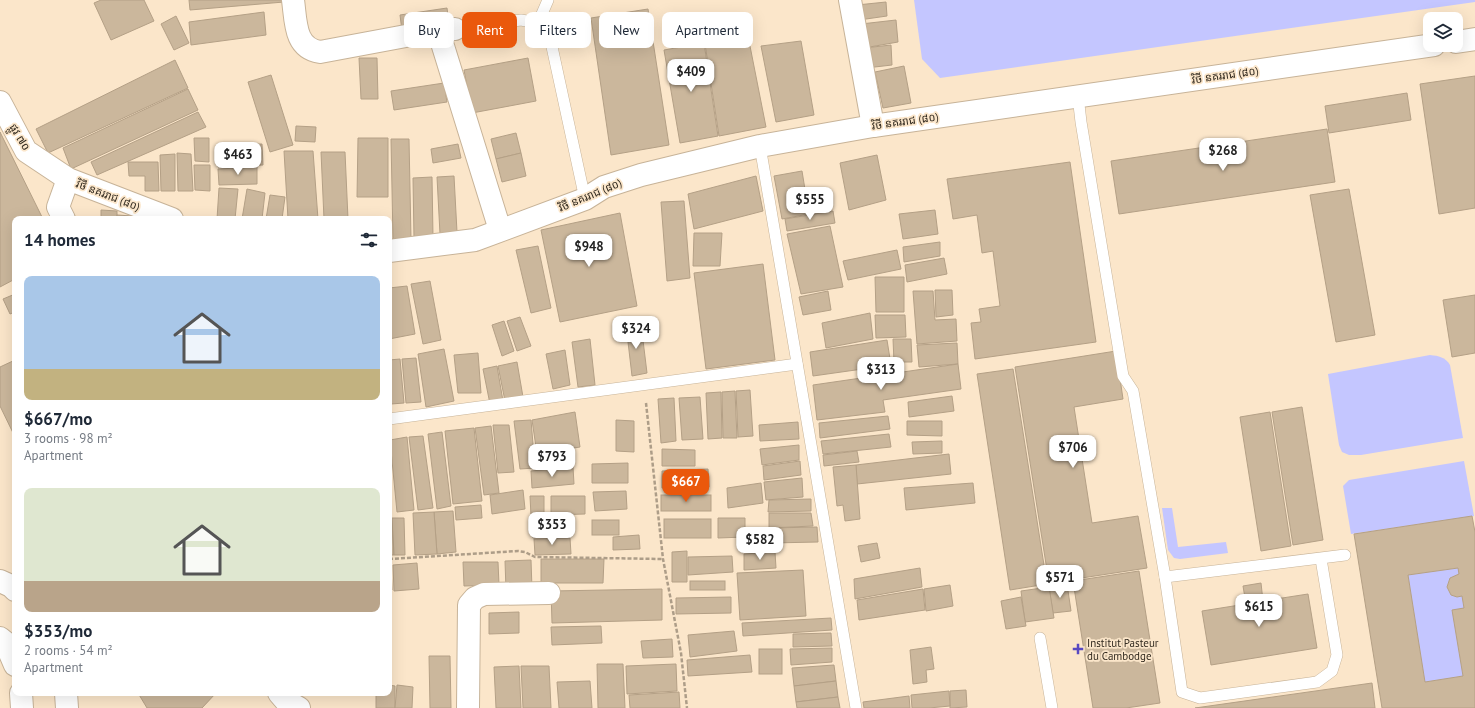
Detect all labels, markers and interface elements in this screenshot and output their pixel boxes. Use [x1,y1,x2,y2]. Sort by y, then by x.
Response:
chip: Buy [404,12,454,48]
chip: Rent [462,12,517,48]
chip: Filters [525,12,591,48]
chip: New [599,12,654,48]
chip: Apartment [662,12,753,48]
map controls [1423,12,1463,52]
button: layers [1423,12,1463,52]
pin: $409 [667,59,715,93]
text: $409 [676,63,706,80]
street label: វិថី នគររាជ (៨០) [1190,63,1259,87]
street label: វិថី នគររាជ (៨០) [870,109,939,133]
street label: ផ្លូវ ៧០ [4,121,34,155]
pin: $268 [1199,138,1247,172]
pin: $463 [214,142,262,176]
text: $268 [1208,142,1238,159]
text: $463 [223,146,253,163]
street label: វិថី នគររាជ (៨០) [555,175,624,215]
street label: វិថី នគររាជ (៨០) [73,176,142,214]
pin: $555 [786,187,834,221]
text: $555 [795,191,825,208]
text: 14 homes [24,229,95,251]
icon: filters [358,229,380,251]
pin: $948 [565,234,613,268]
text: $948 [574,238,604,255]
icon: home [166,302,238,374]
pin: $324 [612,316,660,350]
text: $324 [621,320,651,337]
pin: $313 [857,357,905,391]
text: $313 [866,361,896,378]
text: $667/mo [24,408,92,430]
text: 3 rooms · 98 m² [24,430,113,447]
pin: $706 [1049,435,1097,469]
text: $706 [1058,439,1088,456]
pin: $793 [528,444,576,478]
text: Apartment [24,447,83,464]
text: $793 [537,448,567,465]
pin: $667 [662,469,710,503]
text: $667 [671,473,701,490]
pin: $353 [528,512,576,546]
icon: home [166,514,238,586]
text: $353 [537,516,567,533]
pin: $582 [736,527,784,561]
text: $582 [745,531,775,548]
pin: $571 [1036,565,1084,599]
text: $571 [1045,569,1075,586]
pin: $615 [1235,594,1283,628]
text: $615 [1244,598,1274,615]
text: $353/mo [24,620,92,642]
place label: Institut Pasteur du Cambodge [1087,636,1159,663]
text: 2 rooms · 54 m² [24,642,113,659]
marker: Institut Pasteur du Cambodge [1072,643,1084,655]
text: Apartment [24,659,83,676]

